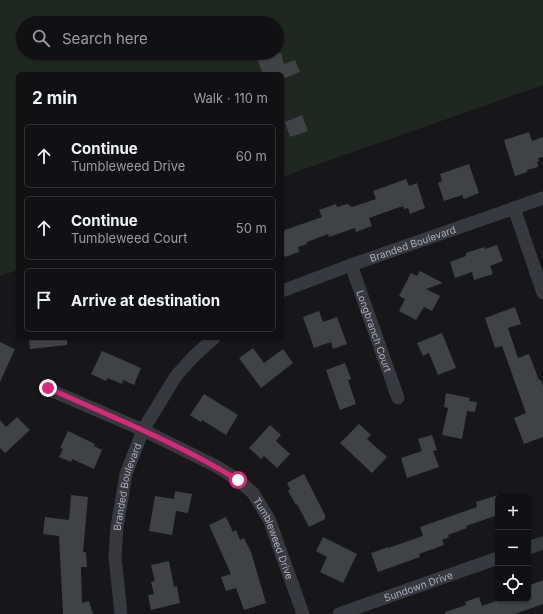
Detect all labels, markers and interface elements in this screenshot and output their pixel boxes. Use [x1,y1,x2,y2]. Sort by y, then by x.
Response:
search box [16,16,284,60]
icon: search [30,27,52,49]
text: Search here [62,29,148,48]
text: 2 min [32,88,77,108]
text: Walk · 110 m [193,90,268,106]
text: Continue [71,139,138,158]
icon: ahead [33,145,55,167]
text: 60 m [236,148,267,164]
text: Tumbleweed Drive [71,158,185,174]
text: Continue [71,211,138,230]
icon: ahead [33,217,55,239]
text: 50 m [236,220,267,236]
street label: Branded Boulevard [368,223,457,264]
text: Tumbleweed Court [71,230,187,246]
street label: Longbranch Court [354,288,395,374]
icon: arrive [33,289,55,311]
text: Arrive at destination [71,291,220,310]
route end [39,379,57,397]
street label: Branded Boulevard [111,441,143,531]
route start [229,471,247,489]
map controls [495,494,531,602]
button: + [495,494,531,530]
street label: Tumbleweed Drive [251,495,296,581]
button: − [495,530,531,566]
button: locate [495,566,531,602]
street label: Sundown Drive [382,568,454,604]

